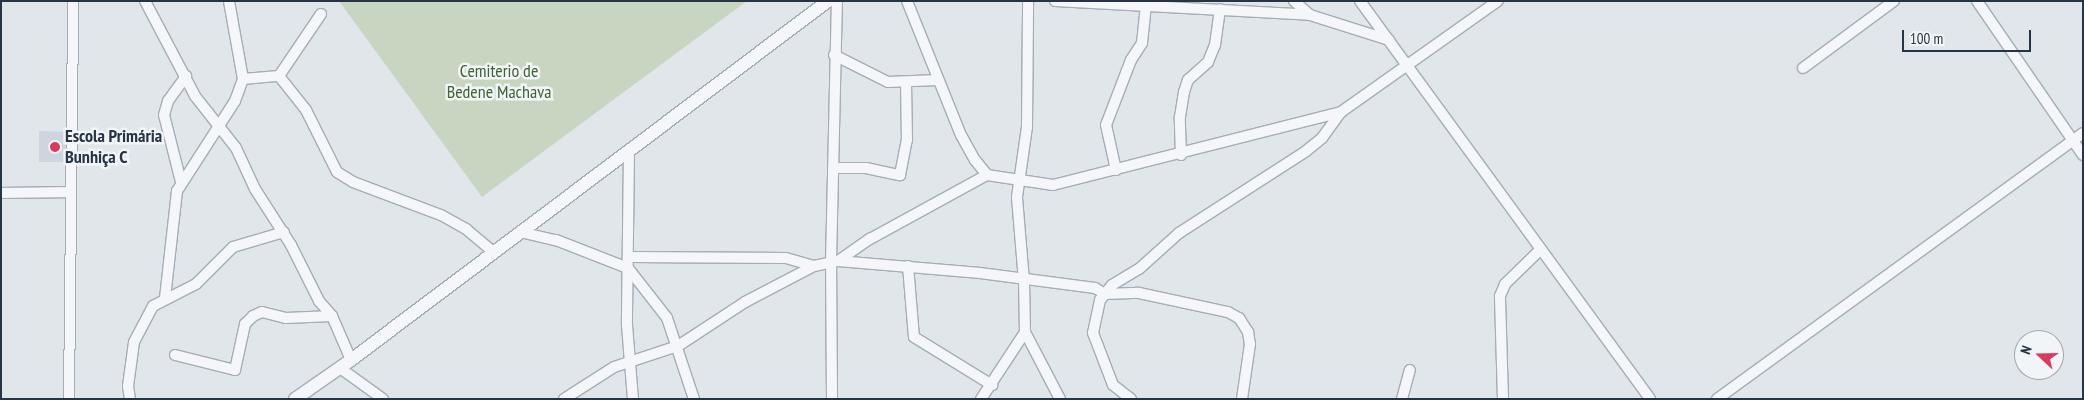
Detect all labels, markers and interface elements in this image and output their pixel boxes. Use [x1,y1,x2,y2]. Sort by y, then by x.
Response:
scale bar [1904,20,2033,52]
text: 100 m [1910,29,1943,48]
park label: Cemiterio de Bedene Machava [447,61,551,104]
place label: Escola Primária Bunhiça C [65,126,162,168]
marker: Escola Primária Bunhiça C [49,141,61,153]
north arrow [2014,330,2064,380]
text: N [2016,343,2036,357]

